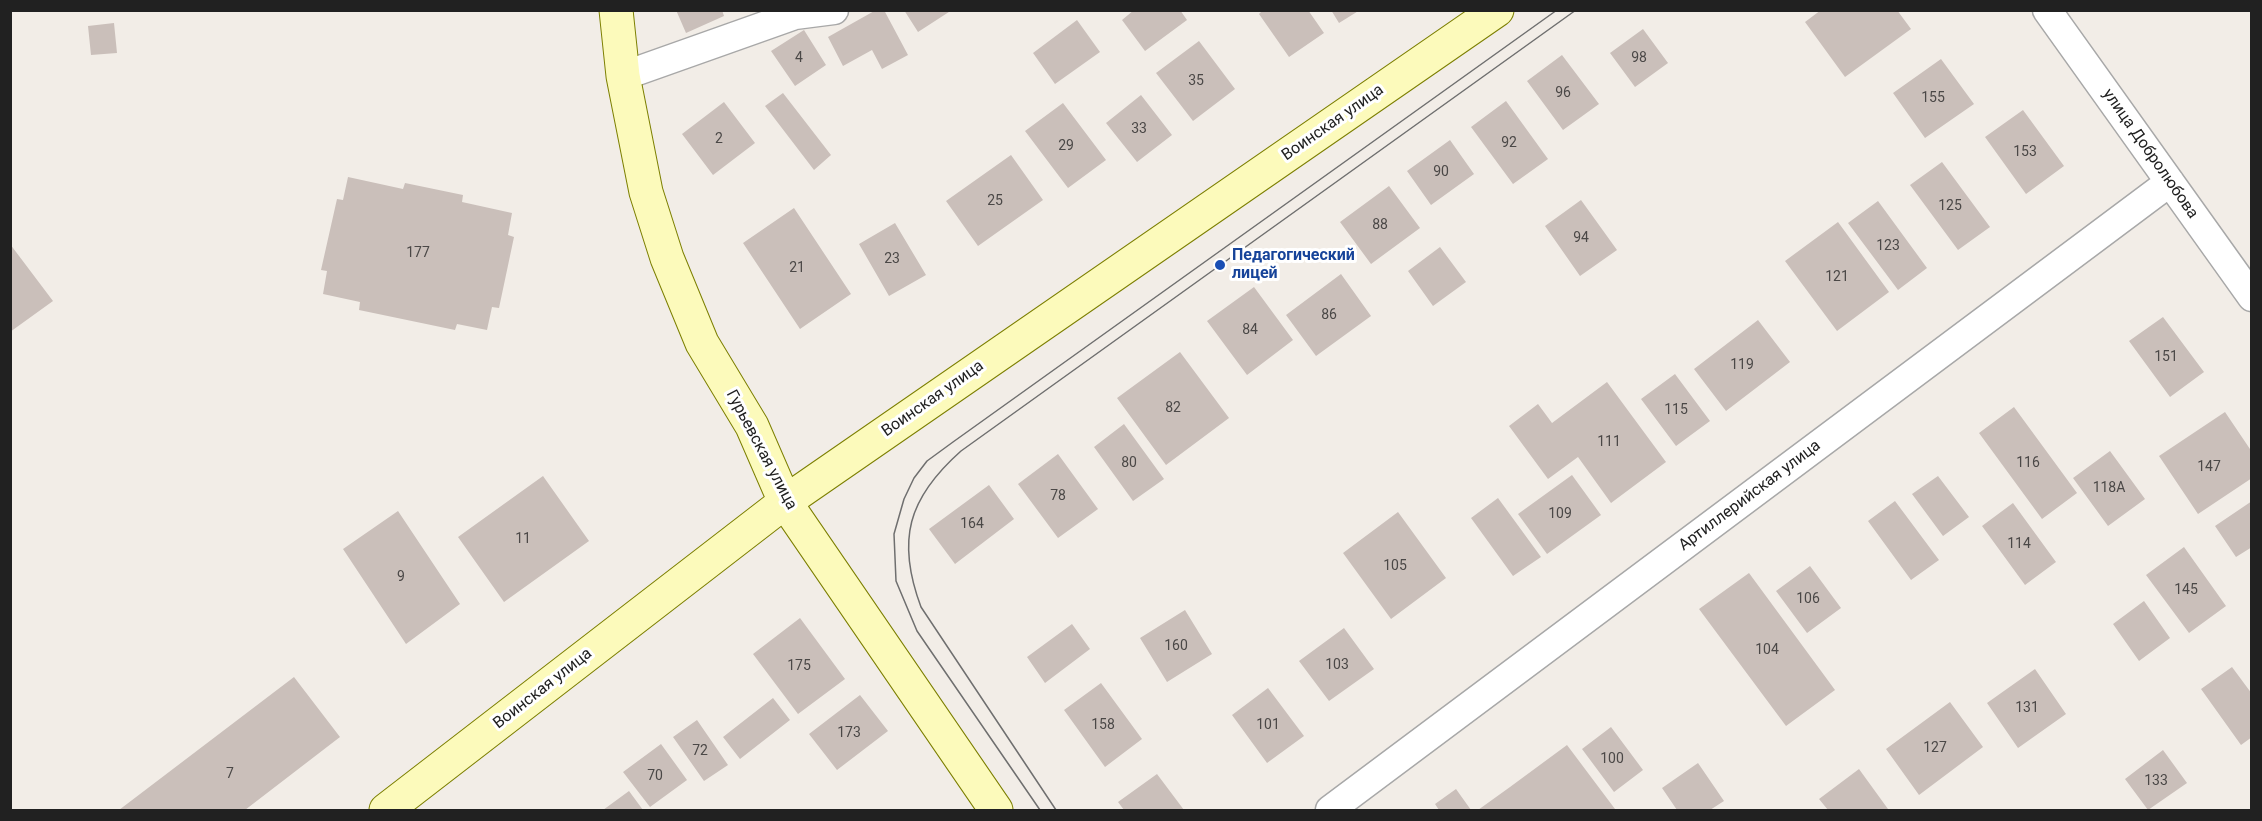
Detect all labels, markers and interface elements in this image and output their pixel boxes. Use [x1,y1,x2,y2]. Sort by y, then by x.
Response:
house number: 4 [795,50,803,66]
house number: 98 [1631,50,1647,66]
house number: 35 [1188,73,1204,89]
street label: Воинская улица [1278,81,1388,165]
house number: 96 [1555,85,1571,101]
street label: улица Добролюбова [2098,85,2202,223]
house number: 155 [1921,90,1945,106]
house number: 33 [1131,121,1147,137]
house number: 2 [715,131,723,147]
house number: 92 [1501,135,1517,151]
house number: 29 [1058,138,1074,154]
house number: 153 [2013,144,2037,160]
house number: 90 [1433,164,1449,180]
house number: 25 [987,193,1003,209]
house number: 125 [1938,198,1962,214]
house number: 88 [1372,217,1388,233]
house number: 94 [1573,230,1589,246]
house number: 123 [1876,238,1900,254]
house number: 177 [406,245,430,261]
place label: Педагогический лицей [1232,246,1355,284]
house number: 23 [884,251,900,267]
marker: Педагогический лицей [1213,258,1227,272]
house number: 21 [789,260,805,276]
house number: 121 [1825,269,1849,285]
house number: 86 [1321,307,1337,323]
house number: 84 [1242,322,1258,338]
house number: 151 [2154,349,2178,365]
street label: Воинская улица [878,357,988,441]
house number: 119 [1730,357,1754,373]
street label: Гурьевская улица [721,387,801,513]
house number: 82 [1165,400,1181,416]
house number: 115 [1664,402,1688,418]
house number: 111 [1597,434,1621,450]
street label: Артиллерийская улица [1675,436,1825,556]
house number: 80 [1121,455,1137,471]
house number: 116 [2016,455,2040,471]
house number: 147 [2197,459,2221,475]
house number: 118А [2093,480,2125,496]
house number: 78 [1050,488,1066,504]
house number: 109 [1548,506,1572,522]
house number: 164 [960,516,984,532]
house number: 11 [515,531,531,547]
house number: 114 [2007,536,2031,552]
house number: 105 [1383,558,1407,574]
house number: 9 [397,569,405,585]
house number: 145 [2174,582,2198,598]
house number: 106 [1796,591,1820,607]
house number: 160 [1164,638,1188,654]
house number: 104 [1755,642,1779,658]
street label: Воинская улица [490,645,596,733]
house number: 103 [1325,657,1349,673]
house number: 175 [787,658,811,674]
house number: 131 [2015,700,2039,716]
house number: 158 [1091,717,1115,733]
house number: 101 [1256,717,1280,733]
house number: 173 [837,725,861,741]
house number: 127 [1923,740,1947,756]
house number: 72 [692,743,708,759]
house number: 100 [1600,751,1624,767]
house number: 7 [226,766,234,782]
house number: 70 [647,768,663,784]
house number: 133 [2144,773,2168,789]

